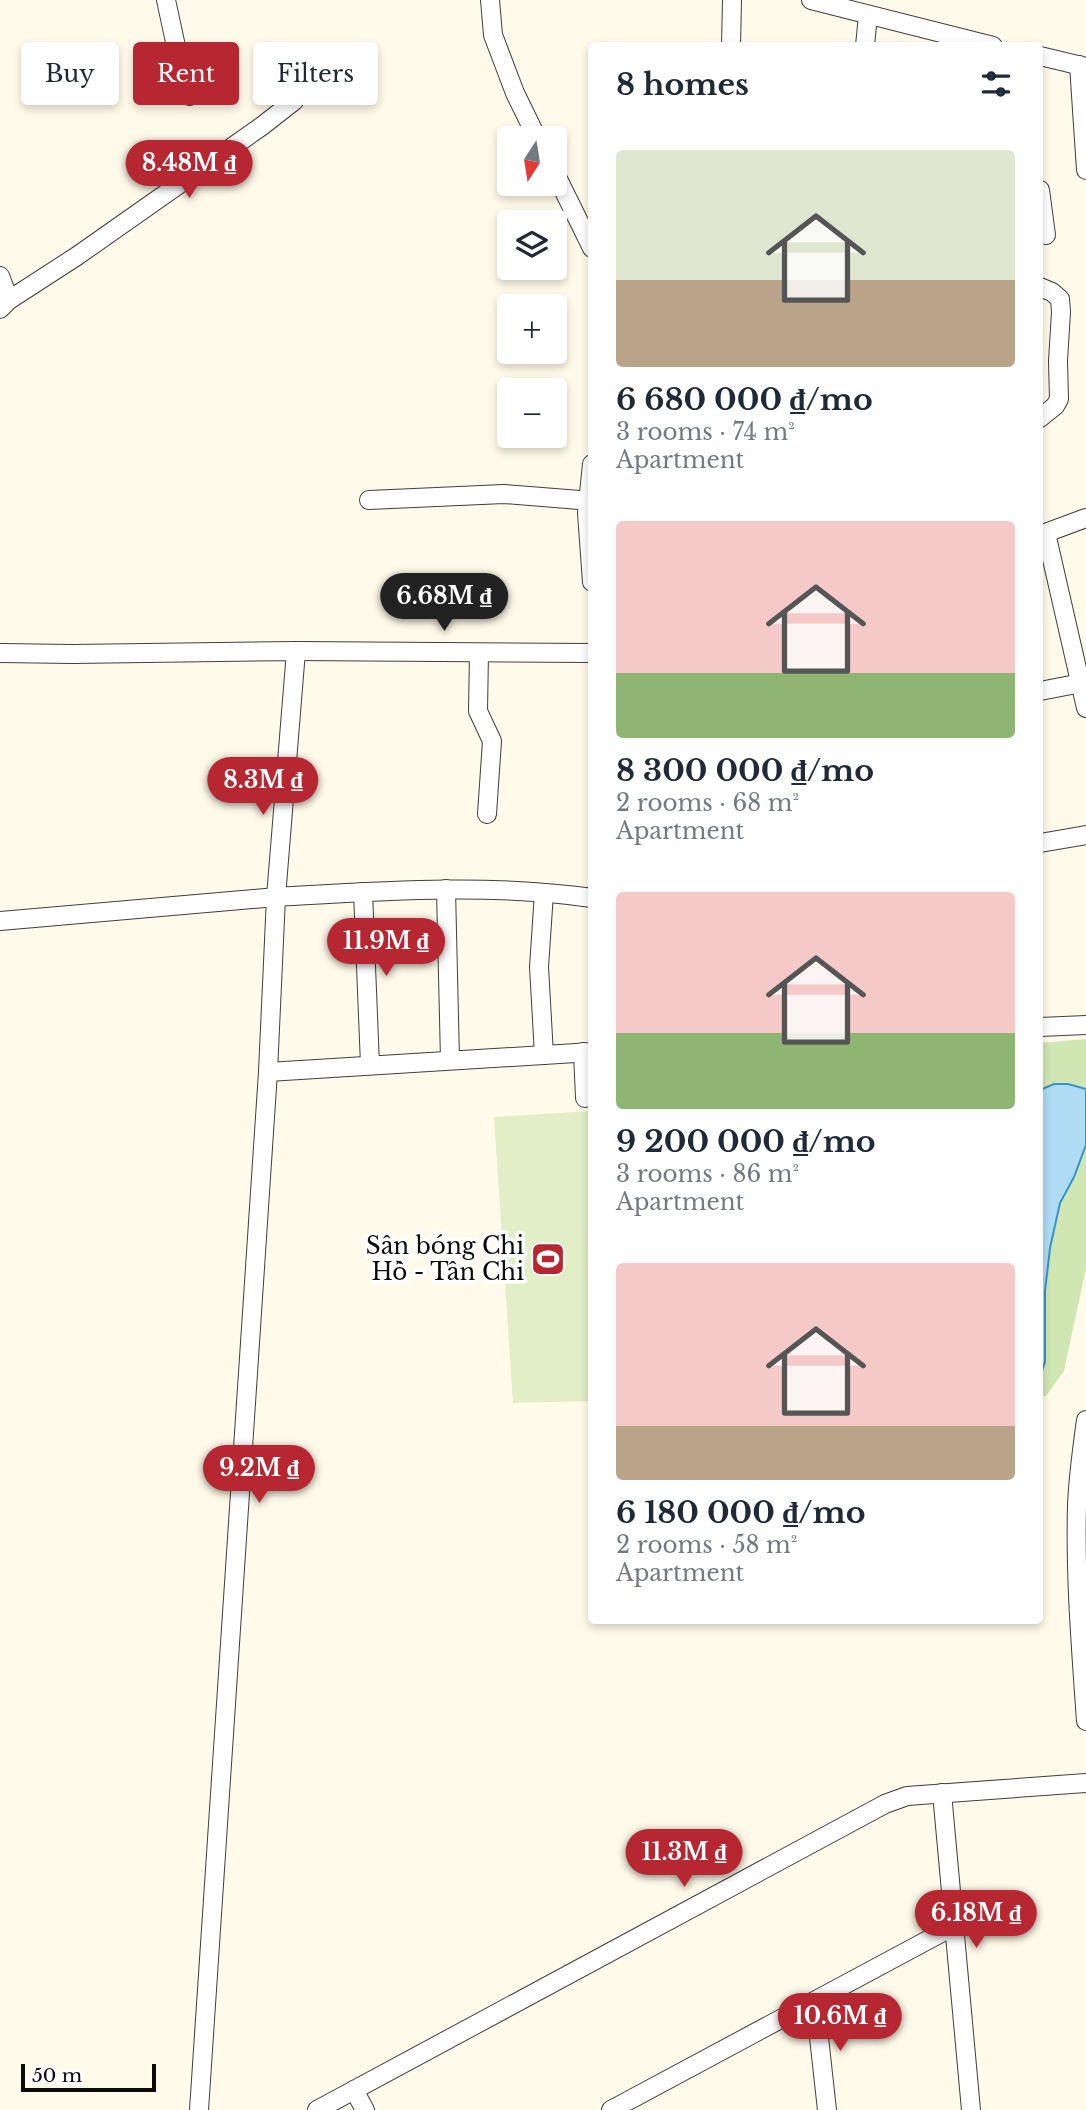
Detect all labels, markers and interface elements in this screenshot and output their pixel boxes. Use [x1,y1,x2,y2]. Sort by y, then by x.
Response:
chip: Buy [21,42,119,105]
chip: Rent [133,42,239,105]
chip: Filters [253,42,378,105]
icon: filters [977,65,1015,103]
text: 8 homes [616,66,749,103]
north arrow [497,126,567,196]
map controls [497,126,567,448]
pin: 8.48M ₫ [124,140,254,200]
text: 8.48M ₫ [142,149,236,177]
icon: home [753,195,879,321]
button: layers [497,210,567,280]
button: + [497,294,567,364]
button: − [497,378,567,448]
text: 6 680 000 ₫/mo [616,381,873,418]
text: 3 rooms · 74 m² [616,418,795,446]
text: Apartment [616,446,744,474]
icon: home [753,566,879,692]
pin: 6.68M ₫ [379,574,509,633]
text: 6.68M ₫ [396,582,492,610]
text: 8 300 000 ₫/mo [616,752,874,789]
pin: 8.3M ₫ [206,758,320,817]
text: 8.3M ₫ [223,766,303,794]
text: 2 rooms · 68 m² [616,789,799,817]
text: Apartment [616,817,744,845]
pin: 11.9M ₫ [321,918,451,978]
text: 11.9M ₫ [343,927,429,955]
icon: home [753,937,879,1063]
text: 9 200 000 ₫/mo [616,1123,876,1160]
text: 3 rooms · 86 m² [616,1160,799,1188]
text: Apartment [616,1188,744,1216]
place label: Sân bóng Chi Hồ - Tân Chi [366,1232,524,1286]
sports icon: Sân bóng Chi Hồ - Tân Chi [529,1240,567,1278]
icon: home [753,1308,879,1434]
pin: 9.2M ₫ [202,1446,316,1505]
text: 9.2M ₫ [219,1454,299,1482]
text: 6 180 000 ₫/mo [616,1494,866,1531]
text: 2 rooms · 58 m² [616,1531,797,1559]
text: Apartment [616,1559,744,1587]
pin: 11.3M ₫ [619,1829,749,1889]
text: 11.3M ₫ [642,1838,726,1866]
pin: 6.18M ₫ [911,1890,1041,1950]
text: 6.18M ₫ [931,1899,1021,1927]
pin: 10.6M ₫ [775,1994,905,2053]
text: 10.6M ₫ [794,2002,886,2030]
scale bar [21,2061,156,2093]
text: 50 m [32,2064,82,2087]

